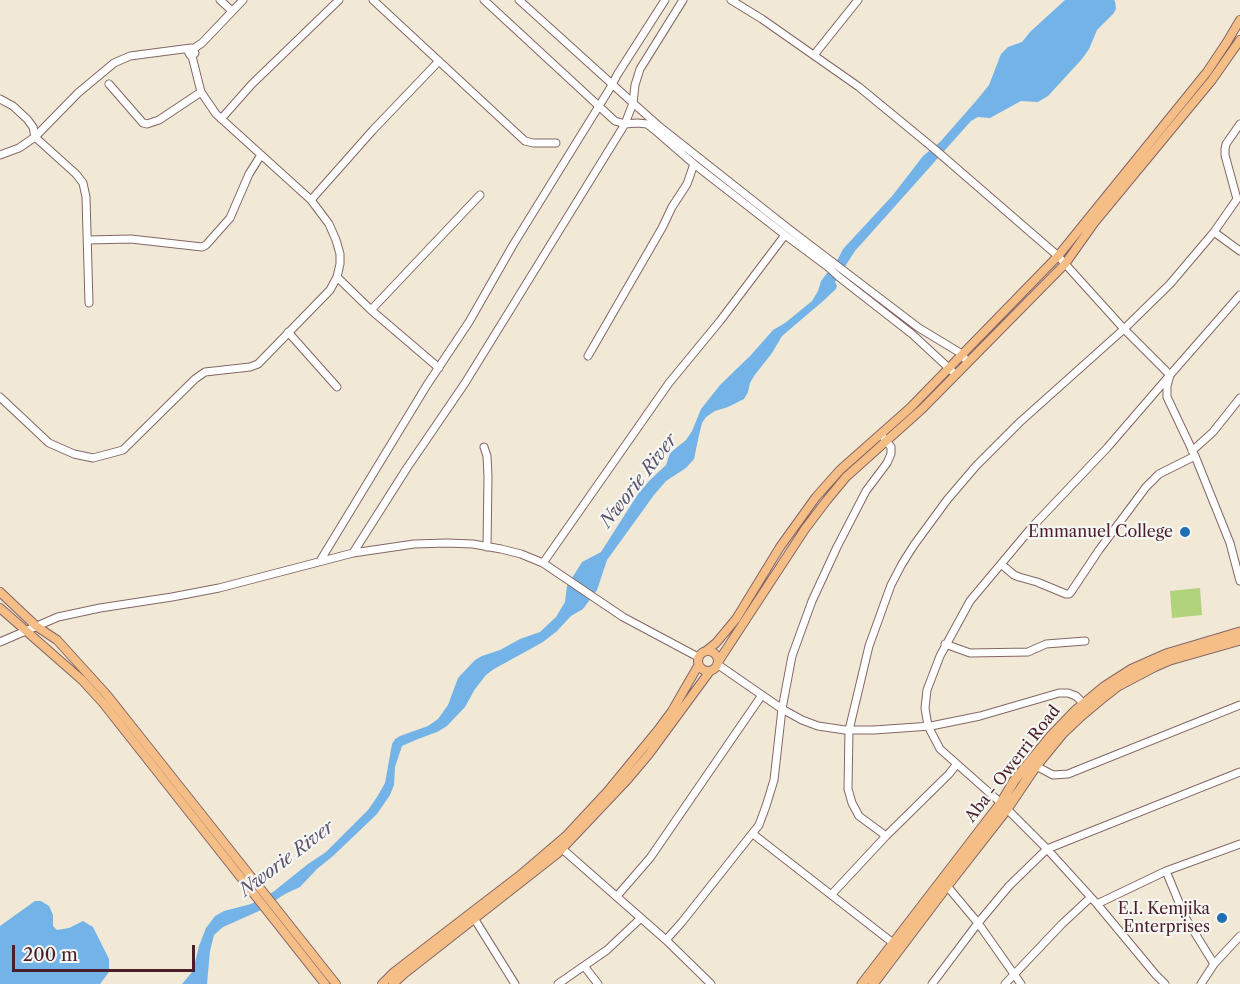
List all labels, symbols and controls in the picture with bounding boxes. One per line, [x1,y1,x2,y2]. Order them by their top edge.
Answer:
water label: Nworie River [596,430,682,532]
place label: Emmanuel College [1028,522,1173,542]
marker: Emmanuel College [1178,525,1192,539]
street label: Aba - Owerri Road [961,702,1065,826]
water label: Nworie River [235,816,339,902]
place label: E.I. Kemjika Enterprises [1118,899,1210,937]
marker: E.I. Kemjika Enterprises [1215,911,1229,925]
scale bar [15,933,198,971]
text: 200 m [23,944,78,966]

